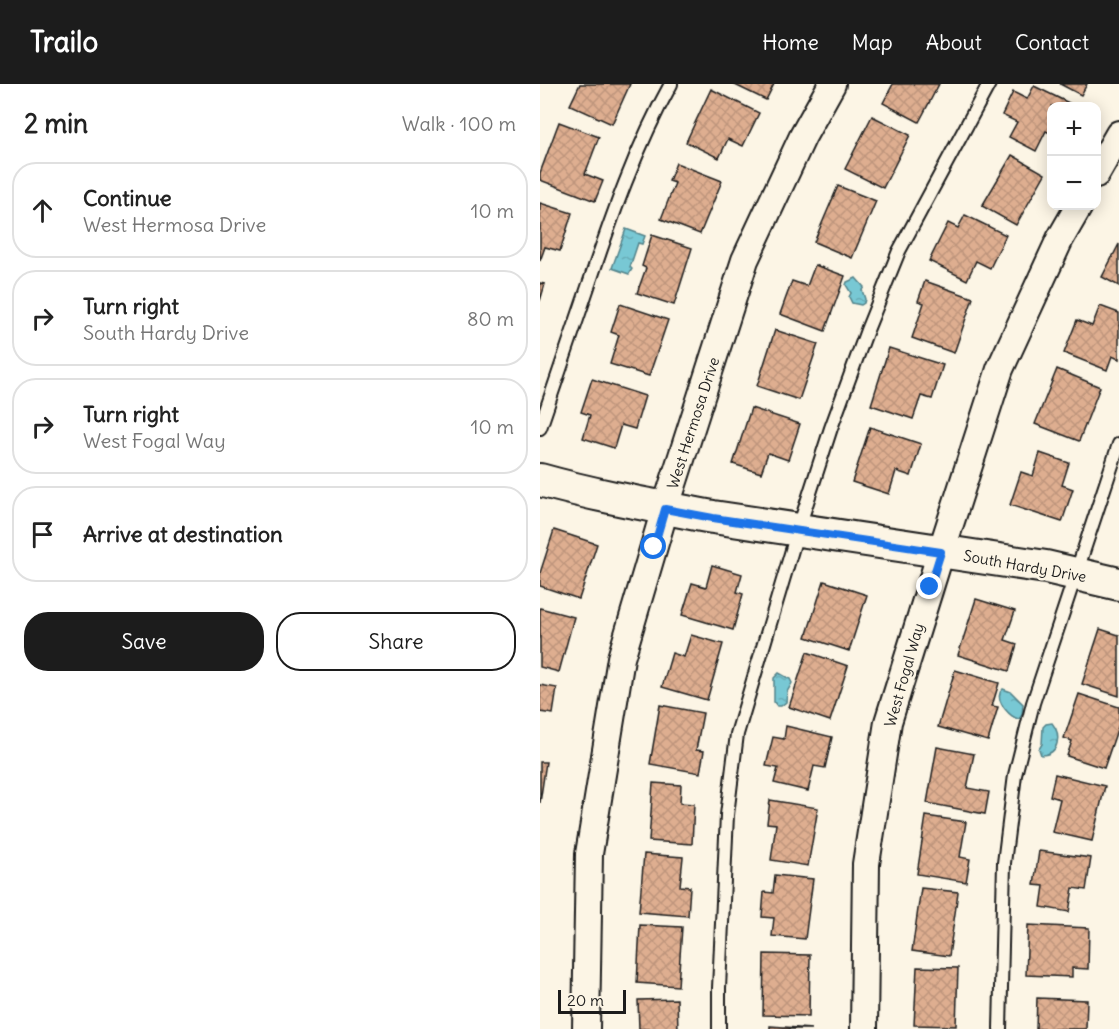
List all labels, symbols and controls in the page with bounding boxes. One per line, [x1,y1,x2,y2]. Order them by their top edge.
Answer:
text: Trailo [30,24,98,60]
text: Home [762,29,819,56]
text: Map [852,29,893,56]
text: About [926,29,982,56]
text: Contact [1015,29,1089,56]
map controls [1047,102,1101,210]
button: + [1047,102,1101,156]
text: 2 min [24,107,88,140]
text: Walk · 100 m [402,111,516,136]
button: − [1047,156,1101,210]
text: Continue [83,184,172,212]
icon: ahead [26,194,59,227]
text: 10 m [471,198,514,223]
text: West Hermosa Drive [83,212,266,237]
text: Turn right [83,292,179,320]
icon: right [26,302,59,335]
text: 80 m [467,306,514,331]
text: South Hardy Drive [83,320,249,345]
street label: West Hermosa Drive [663,355,723,491]
text: Turn right [83,400,179,428]
icon: right [26,410,59,443]
text: 10 m [471,414,514,439]
text: West Fogal Way [83,428,226,453]
icon: arrive [26,518,59,551]
text: Arrive at destination [83,520,283,548]
route start [640,533,666,559]
street label: South Hardy Drive [962,546,1088,586]
route end [916,573,942,599]
button: Save [24,612,264,671]
button: Share [276,612,516,671]
street label: West Fogal Way [880,621,928,729]
scale bar [558,987,626,1014]
text: 20 m [567,990,604,1010]

